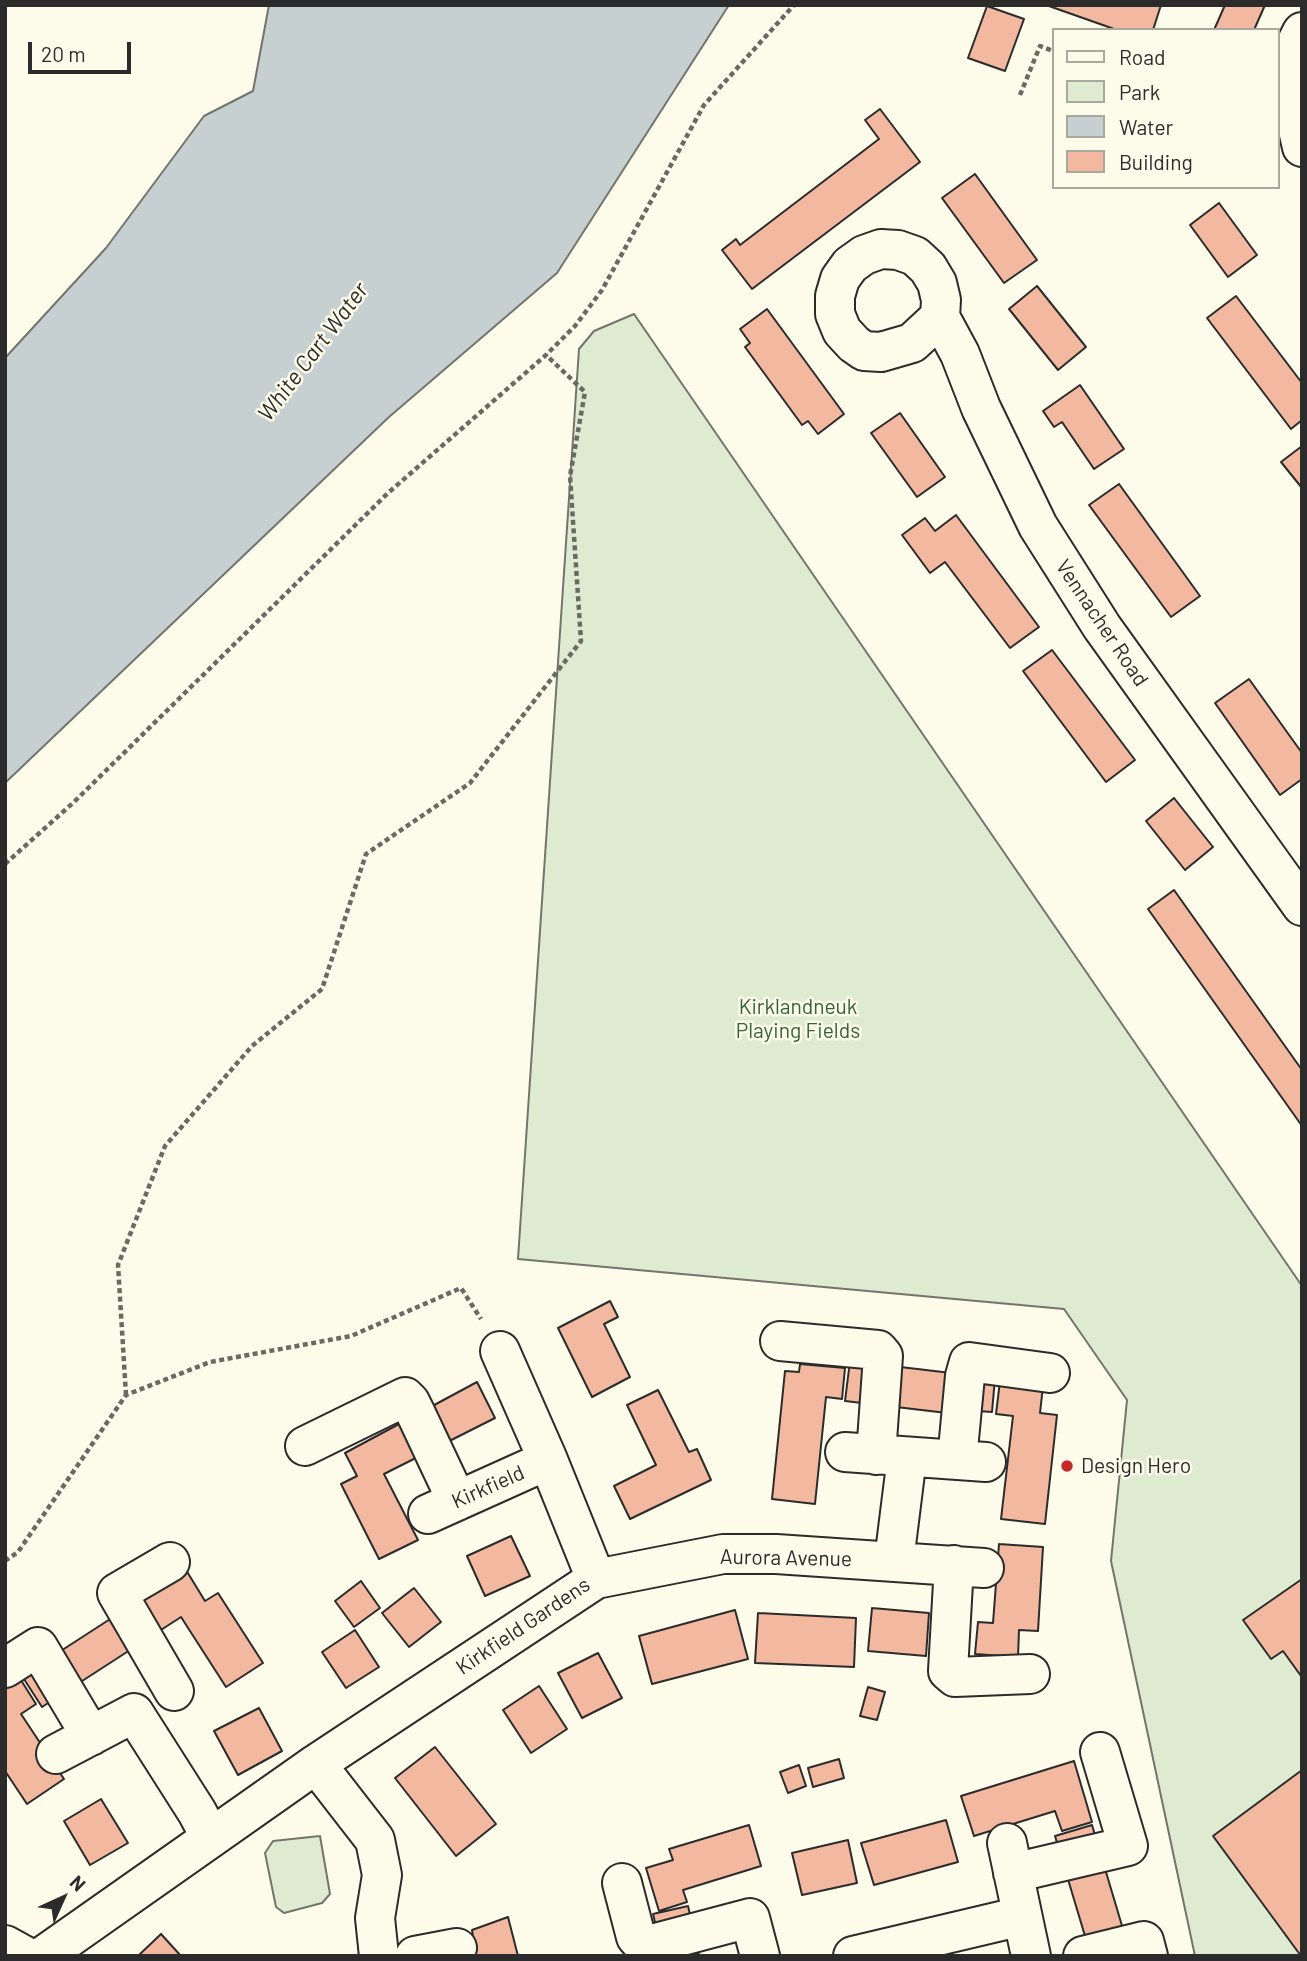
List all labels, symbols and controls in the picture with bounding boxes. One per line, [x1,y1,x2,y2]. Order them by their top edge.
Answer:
scale bar [32,28,135,72]
legend [1052,28,1279,189]
text: 20 m [41,41,86,66]
text: Road [1119,44,1165,69]
text: Park [1119,79,1160,104]
text: Water [1119,114,1173,139]
text: Building [1119,149,1193,174]
water label: White Cart Water [252,277,374,427]
street label: Vennacher Road [1050,555,1154,691]
park label: Kirklandneuk Playing Fields [736,994,860,1044]
place label: Design Hero [1081,1453,1191,1479]
marker: Design Hero [1059,1458,1075,1474]
street label: Kirkfield [448,1460,528,1514]
street label: Aurora Avenue [720,1544,852,1572]
street label: Kirkfield Gardens [451,1572,595,1680]
north arrow [28,1863,98,1933]
text: N [66,1870,91,1895]

